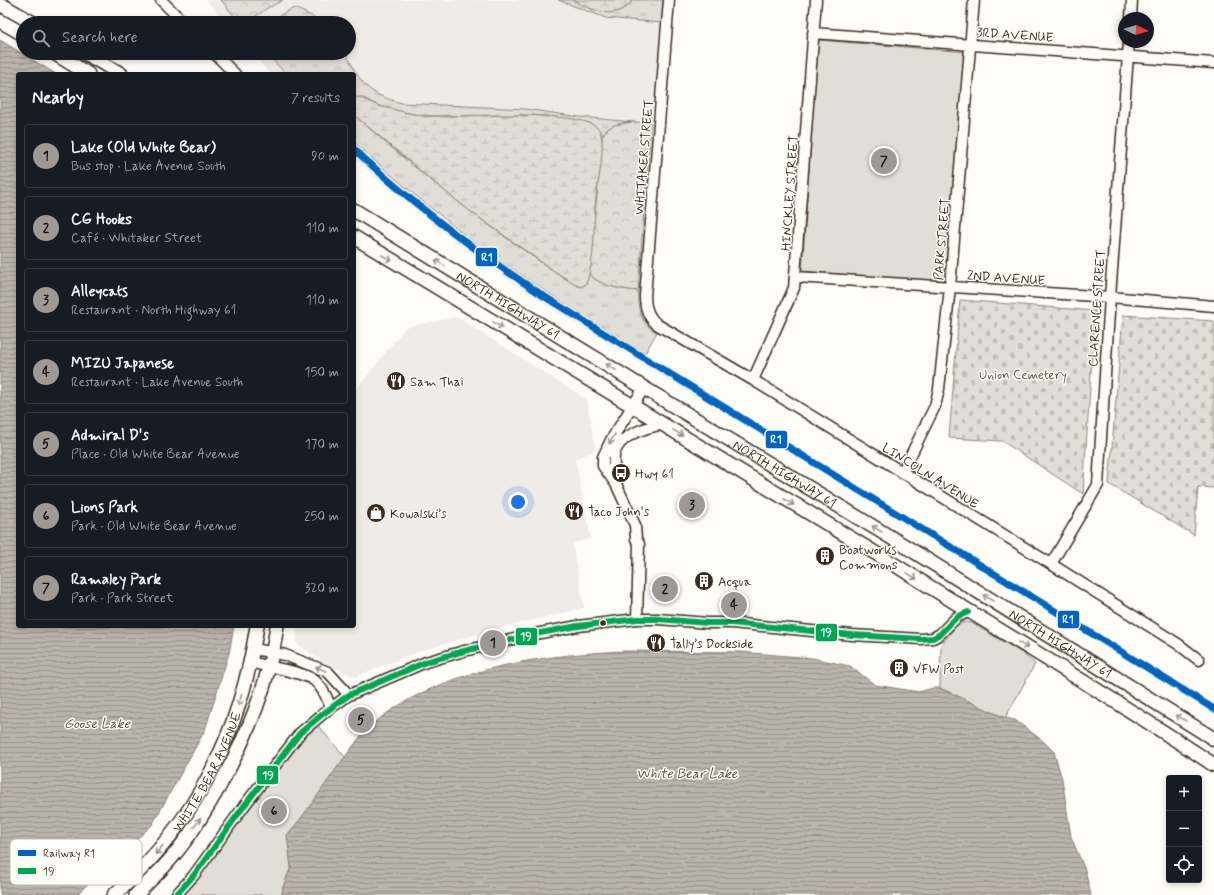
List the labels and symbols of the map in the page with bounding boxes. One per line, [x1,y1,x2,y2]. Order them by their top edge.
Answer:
north arrow [1118,12,1154,48]
street label: 3RD AVENUE [976,24,1054,47]
street label: WHITAKER STREET [631,99,658,216]
street label: HINCKLEY STREET [778,134,803,252]
pin: 7 [871,146,897,176]
street label: PARK STREET [930,197,955,281]
line badge: R1 [475,247,498,267]
street label: CLARENCE STREET [1085,249,1110,367]
text: R1 [481,251,493,265]
one-way arrow [381,254,393,262]
one-way arrow [434,258,446,266]
street label: 2ND AVENUE [966,267,1046,290]
street label: NORTH HIGHWAY 61 [453,268,562,344]
one-way arrow [493,321,504,329]
one-way arrow [605,363,617,371]
park label: Union Cemetery [979,367,1067,384]
restaurant icon: Sam Thai [385,370,407,392]
place label: Sam Thai [410,374,464,391]
one-way arrow [672,430,684,438]
line badge: R1 [765,430,788,449]
one-way arrow [608,433,616,445]
text: R1 [770,433,782,447]
street label: NORTH HIGHWAY 61 [729,437,839,512]
street label: LINCOLN AVENUE [879,440,982,513]
bus stop icon: Hwy 61 [610,462,632,484]
place label: Hwy 61 [635,466,674,483]
pin: 3 [679,490,705,520]
your location [508,492,528,512]
one-way arrow [783,498,794,506]
restaurant icon: Taco John's [563,500,585,522]
shop icon: Kowalski’s [365,502,387,524]
place label: Taco John's [588,504,650,521]
place label: Kowalski’s [390,506,447,523]
one-way arrow [871,525,883,533]
place label: Boatworks Commons [839,542,898,574]
building icon: Boatworks Commons [814,545,836,567]
building icon: Acqua [693,570,715,592]
one-way arrow [906,572,917,580]
pin: 2 [652,574,678,604]
place label: Acqua [718,574,751,591]
pin: 4 [721,590,747,620]
one-way arrow [982,593,994,601]
street label: NORTH HIGHWAY 61 [1006,606,1114,683]
line badge: R1 [1057,610,1080,629]
text: R1 [1062,613,1074,627]
unlabelled marker [598,618,608,628]
line badge: 19 [815,623,838,642]
text: 19 [820,626,832,640]
line badge: 19 [515,627,538,646]
pin: 1 [480,628,506,658]
text: 19 [520,630,532,644]
restaurant icon: Tally’s Dockside [645,632,667,654]
place label: Tally’s Dockside [670,636,754,653]
one-way arrow [1017,641,1029,649]
building icon: VFW Post [888,657,910,679]
place label: VFW Post [913,661,964,678]
one-way arrow [315,665,327,672]
one-way arrow [236,693,243,706]
pin: 5 [348,705,374,735]
street label: WHITE BEAR AVENUE [169,710,246,836]
one-way arrow [1176,714,1187,722]
water label: Goose Lake [64,715,131,733]
line badge: 19 [256,765,279,785]
water label: White Bear Lake [636,765,738,783]
text: 19 [262,769,274,783]
pin: 6 [261,796,287,826]
one-way arrow [193,818,201,829]
legend [10,839,142,885]
one-way arrow [154,844,163,855]
text: Railway R1 [43,847,95,861]
text: 19 [43,865,54,879]

